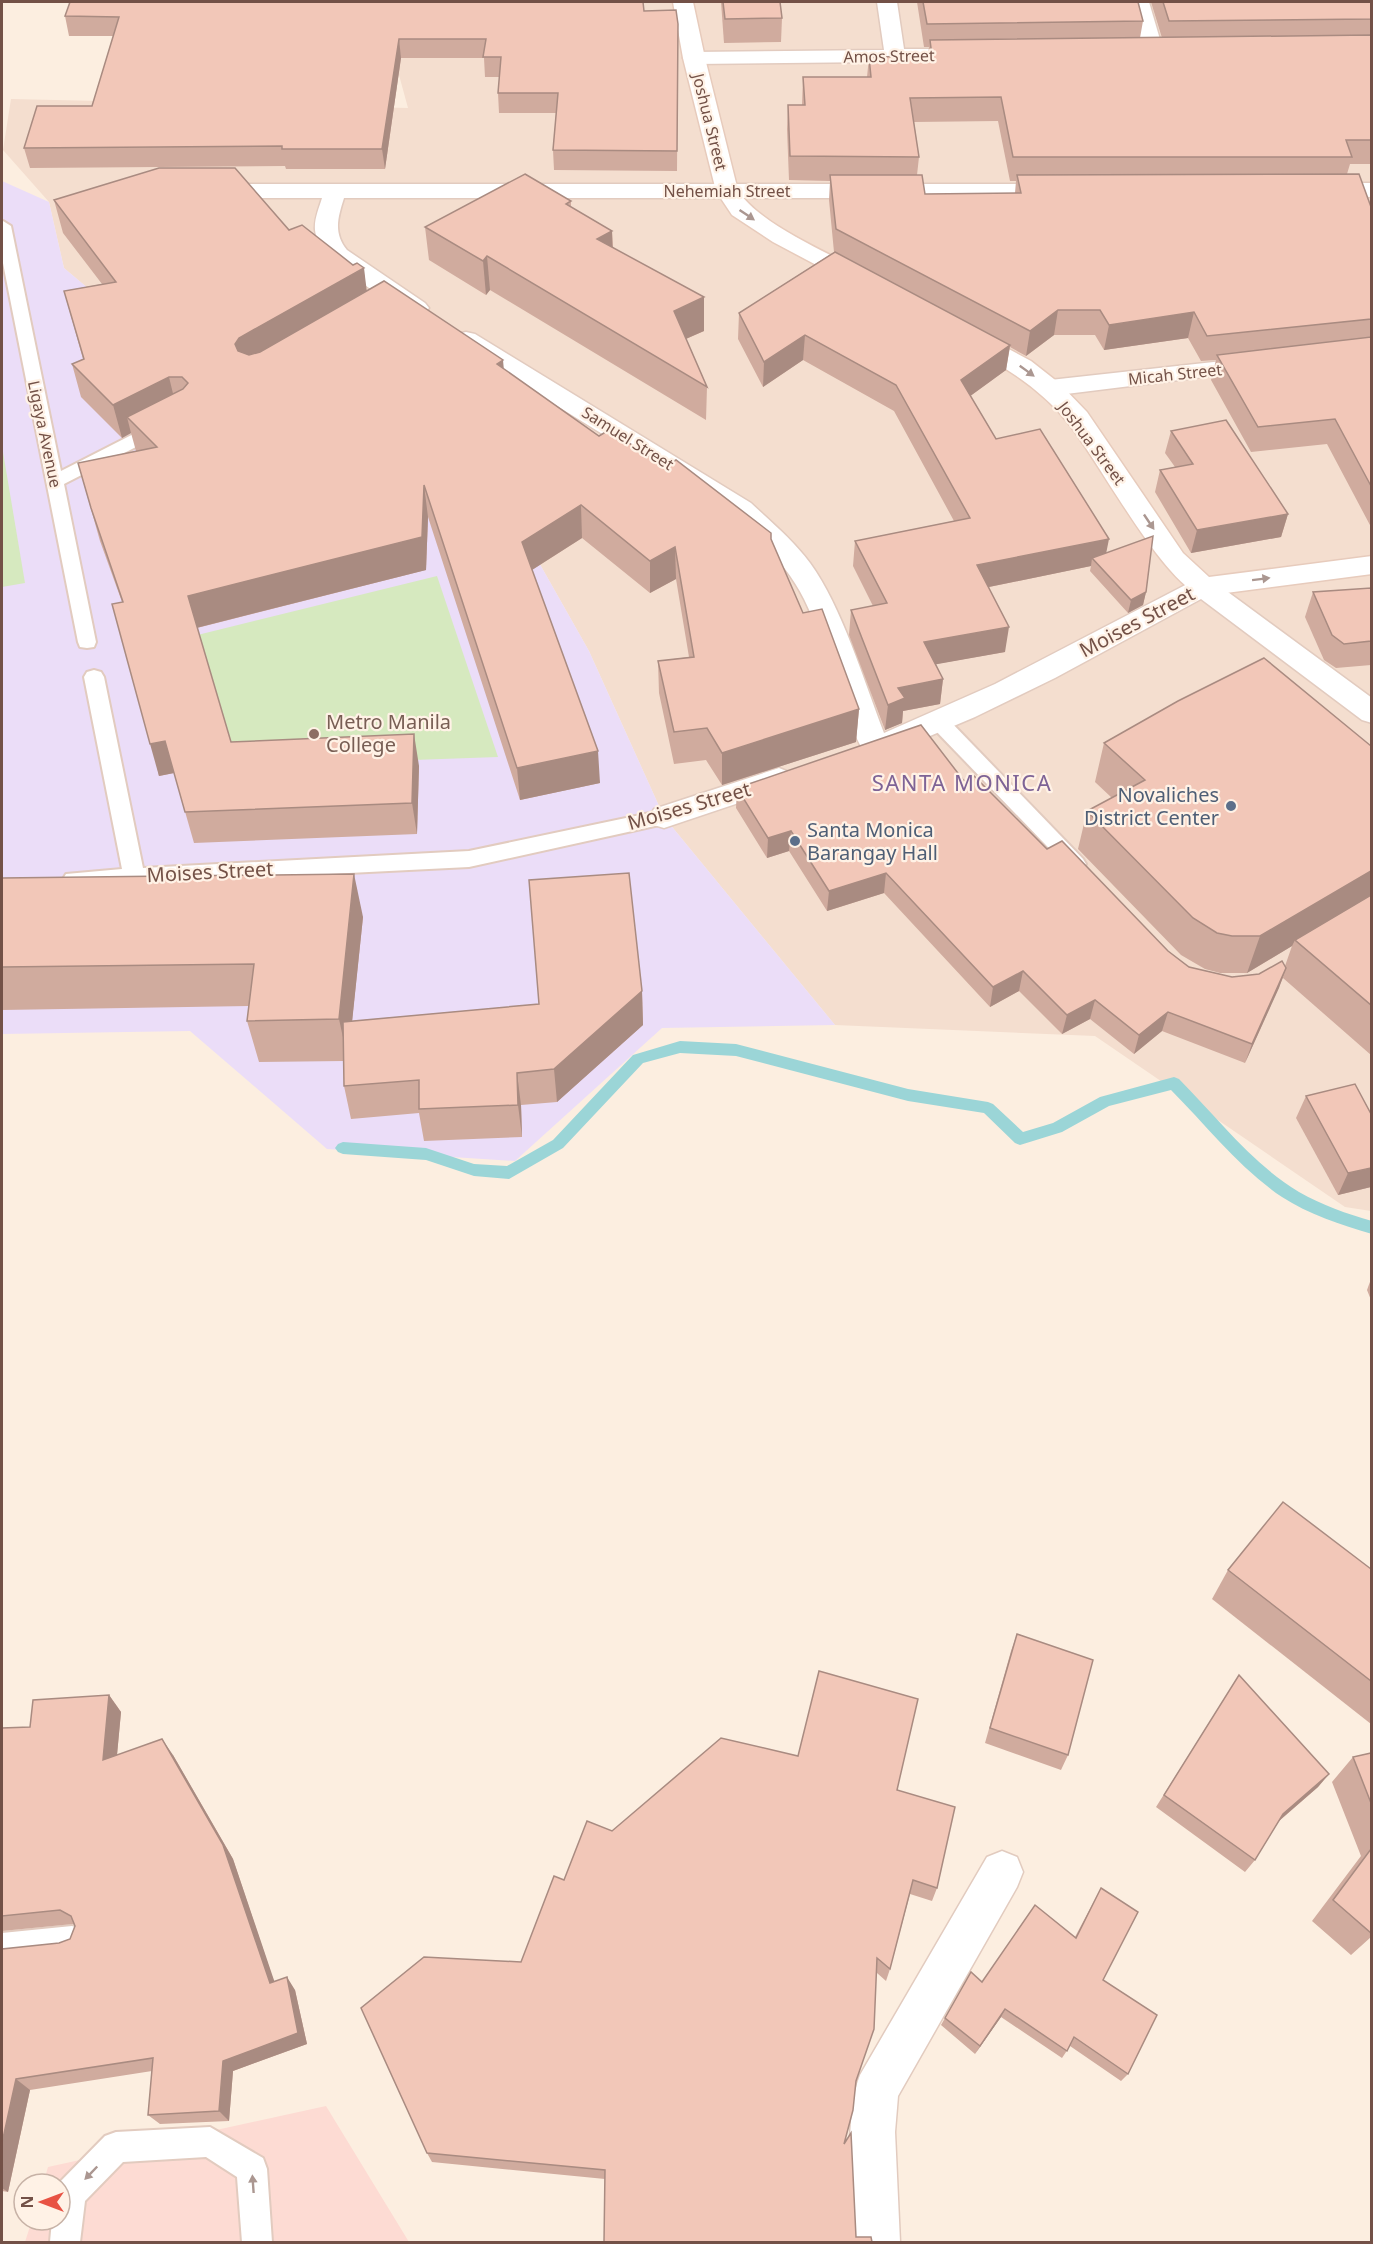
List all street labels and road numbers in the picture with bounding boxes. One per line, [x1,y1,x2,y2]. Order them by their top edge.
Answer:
street label: Amos Street [843,44,935,68]
street label: Joshua Street [687,69,733,173]
street label: Nehemiah Street [664,180,791,202]
street label: Micah Street [1127,358,1223,390]
street label: Ligaya Avenue [23,378,67,490]
street label: Joshua Street [1052,395,1131,489]
street label: Samuel Street [578,401,678,475]
street label: Moises Street [1074,580,1199,663]
street label: Moises Street [624,775,754,836]
street label: Moises Street [146,855,274,888]

